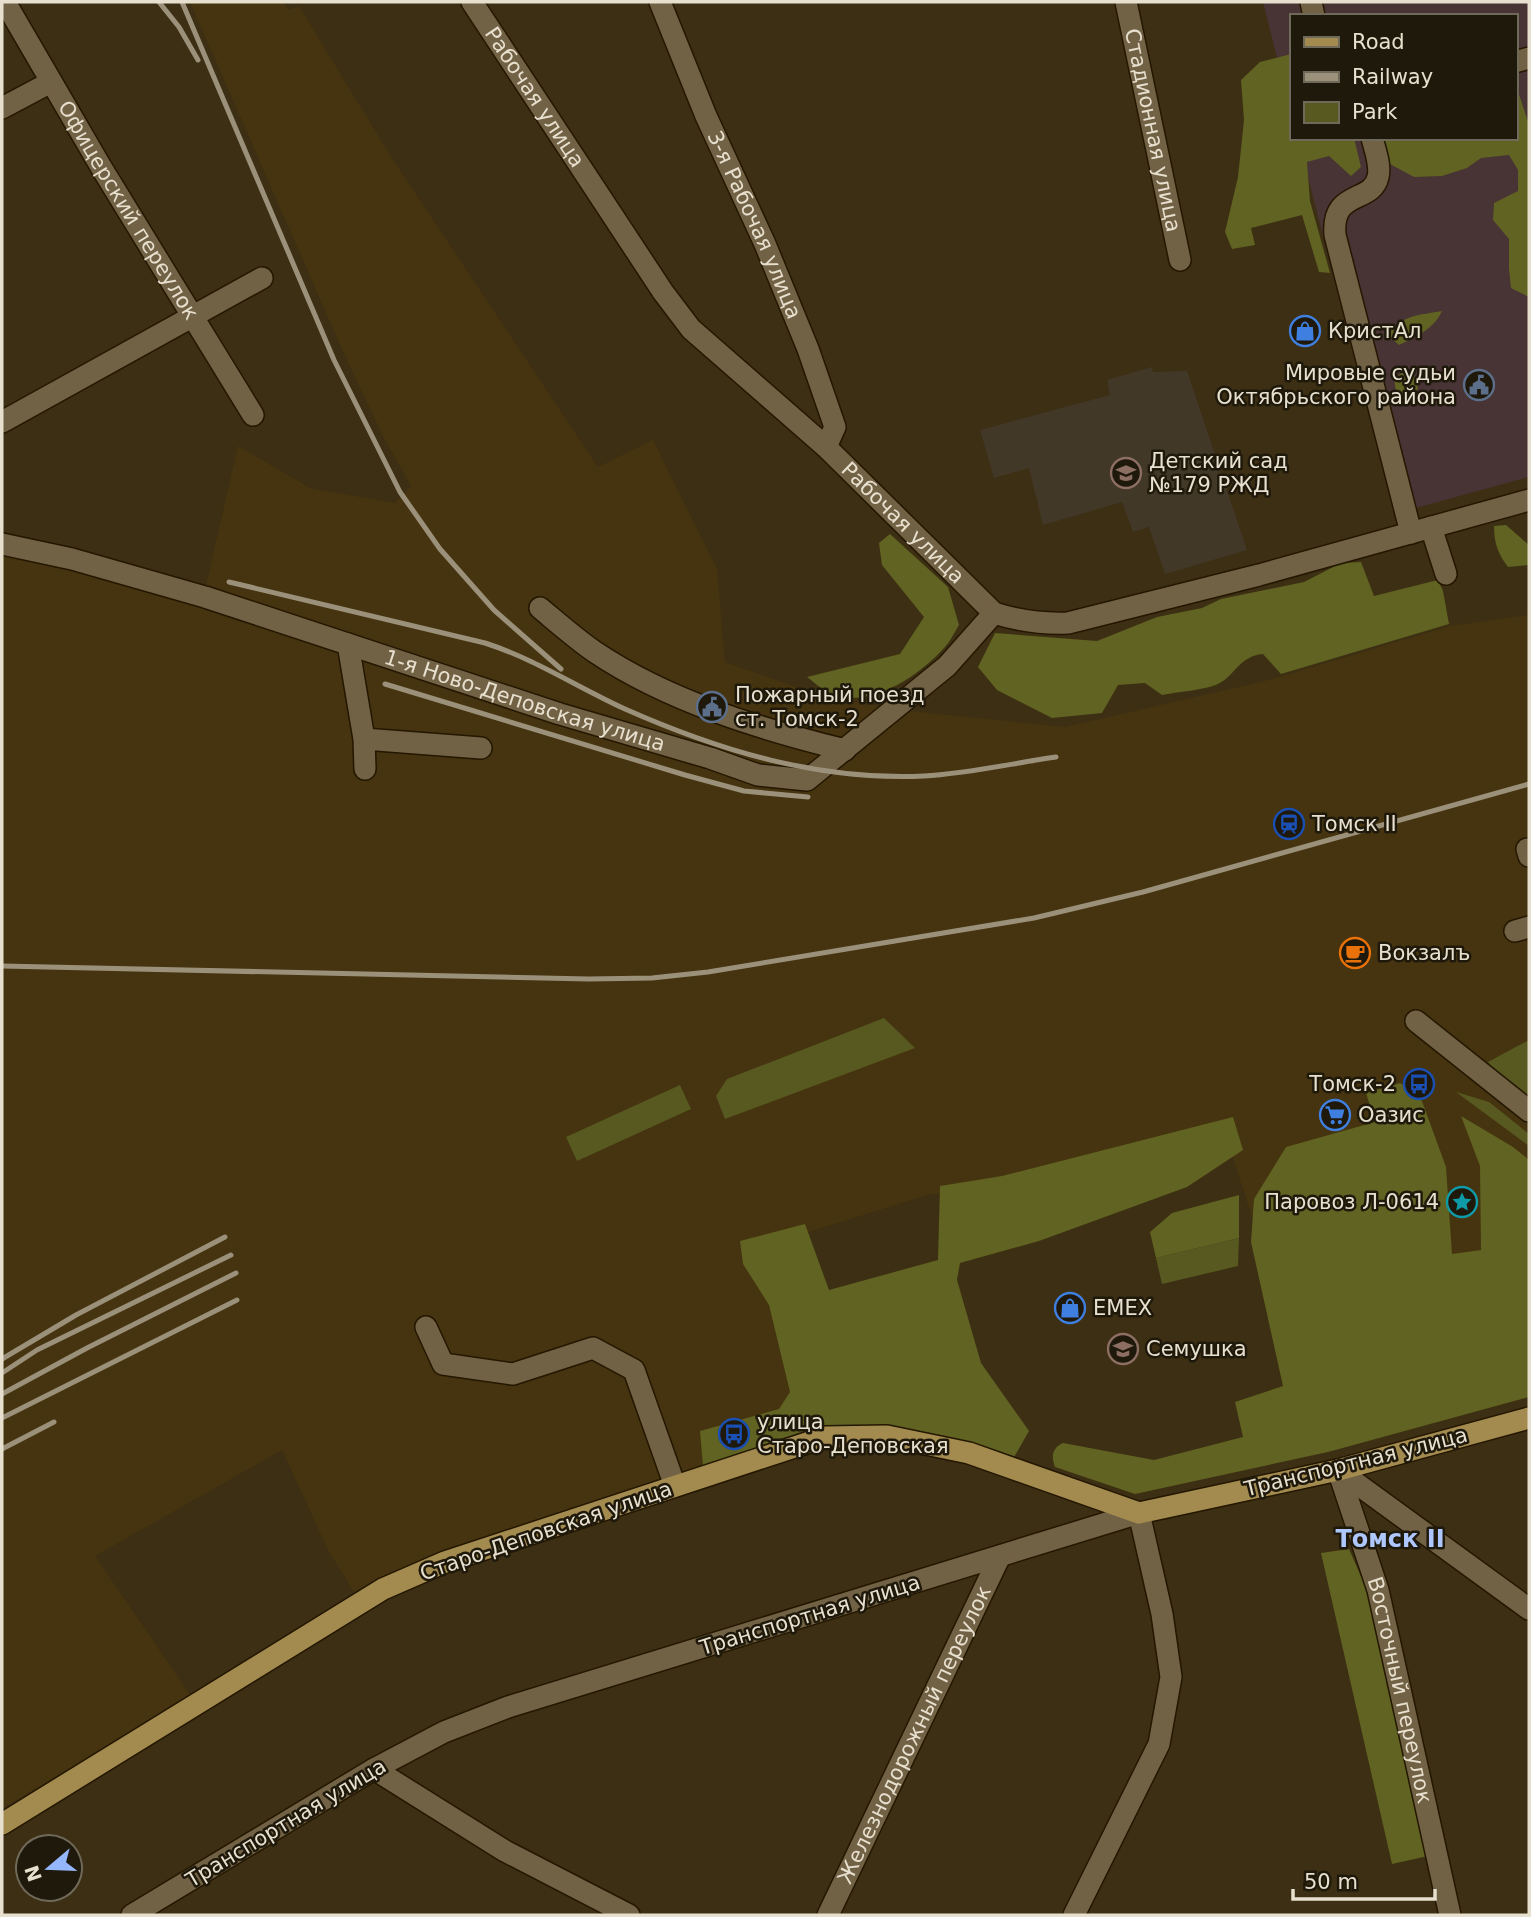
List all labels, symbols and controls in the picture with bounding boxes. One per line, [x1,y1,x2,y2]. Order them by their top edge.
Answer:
legend [1290,14,1517,140]
street label: Рабочая улица [480,23,589,172]
street label: Стадионная улица [1120,26,1186,234]
text: Road [1352,30,1405,54]
text: Railway [1352,65,1433,89]
street label: Офицерский переулок [53,97,204,324]
text: Park [1352,100,1398,124]
street label: 3-я Рабочая улица [702,127,806,322]
shop icon: КристАл [1288,314,1322,348]
place label: КристАл [1328,319,1421,343]
place label: Мировые судьи Октябрьского района [1216,361,1456,409]
public building icon: Мировые судьи Октябрьского района [1462,368,1496,402]
place label: Детский сад №179 РЖД [1149,449,1288,497]
school or university icon: Детский сад №179 РЖД [1109,456,1143,490]
street label: Рабочая улица [837,457,969,589]
street label: 1-я Ново-Деповская улица [381,645,668,756]
place label: Пожарный поезд ст. Томск-2 [735,683,925,731]
public building icon: Пожарный поезд ст. Томск-2 [695,690,729,724]
station icon: Томск II [1272,807,1306,841]
place label: Томск II [1311,812,1397,836]
cafe icon: Вокзалъ [1338,936,1372,970]
place label: Вокзалъ [1378,941,1470,965]
bus stop icon: Томск-2 [1402,1067,1436,1101]
place label: Томск-2 [1308,1072,1396,1096]
supermarket icon: Оазис [1318,1098,1352,1132]
place label: Оазис [1358,1103,1424,1127]
place icon: Паровоз Л-0614 [1445,1185,1479,1219]
place label: Паровоз Л-0614 [1264,1190,1439,1214]
shop icon: EMEX [1053,1291,1087,1325]
place label: EMEX [1093,1296,1152,1320]
school or university icon: Семушка [1106,1332,1140,1366]
place label: Семушка [1146,1337,1247,1361]
place label: улица Старо-Деповская [757,1410,949,1458]
bus stop icon: улица Старо-Деповская [717,1417,751,1451]
street label: Транспортная улица [1241,1423,1470,1502]
street label: Старо-Деповская улица [417,1477,675,1585]
district label: Томск II [1335,1525,1445,1553]
street label: Транспортная улица [696,1570,923,1660]
street label: Восточный переулок [1362,1574,1437,1806]
street label: Железнодорожный переулок [833,1582,996,1887]
street label: Транспортная улица [181,1754,390,1893]
north arrow [14,1833,84,1903]
scale bar [1293,1857,1435,1901]
text: N [20,1862,46,1885]
text: 50 m [1304,1870,1358,1894]

